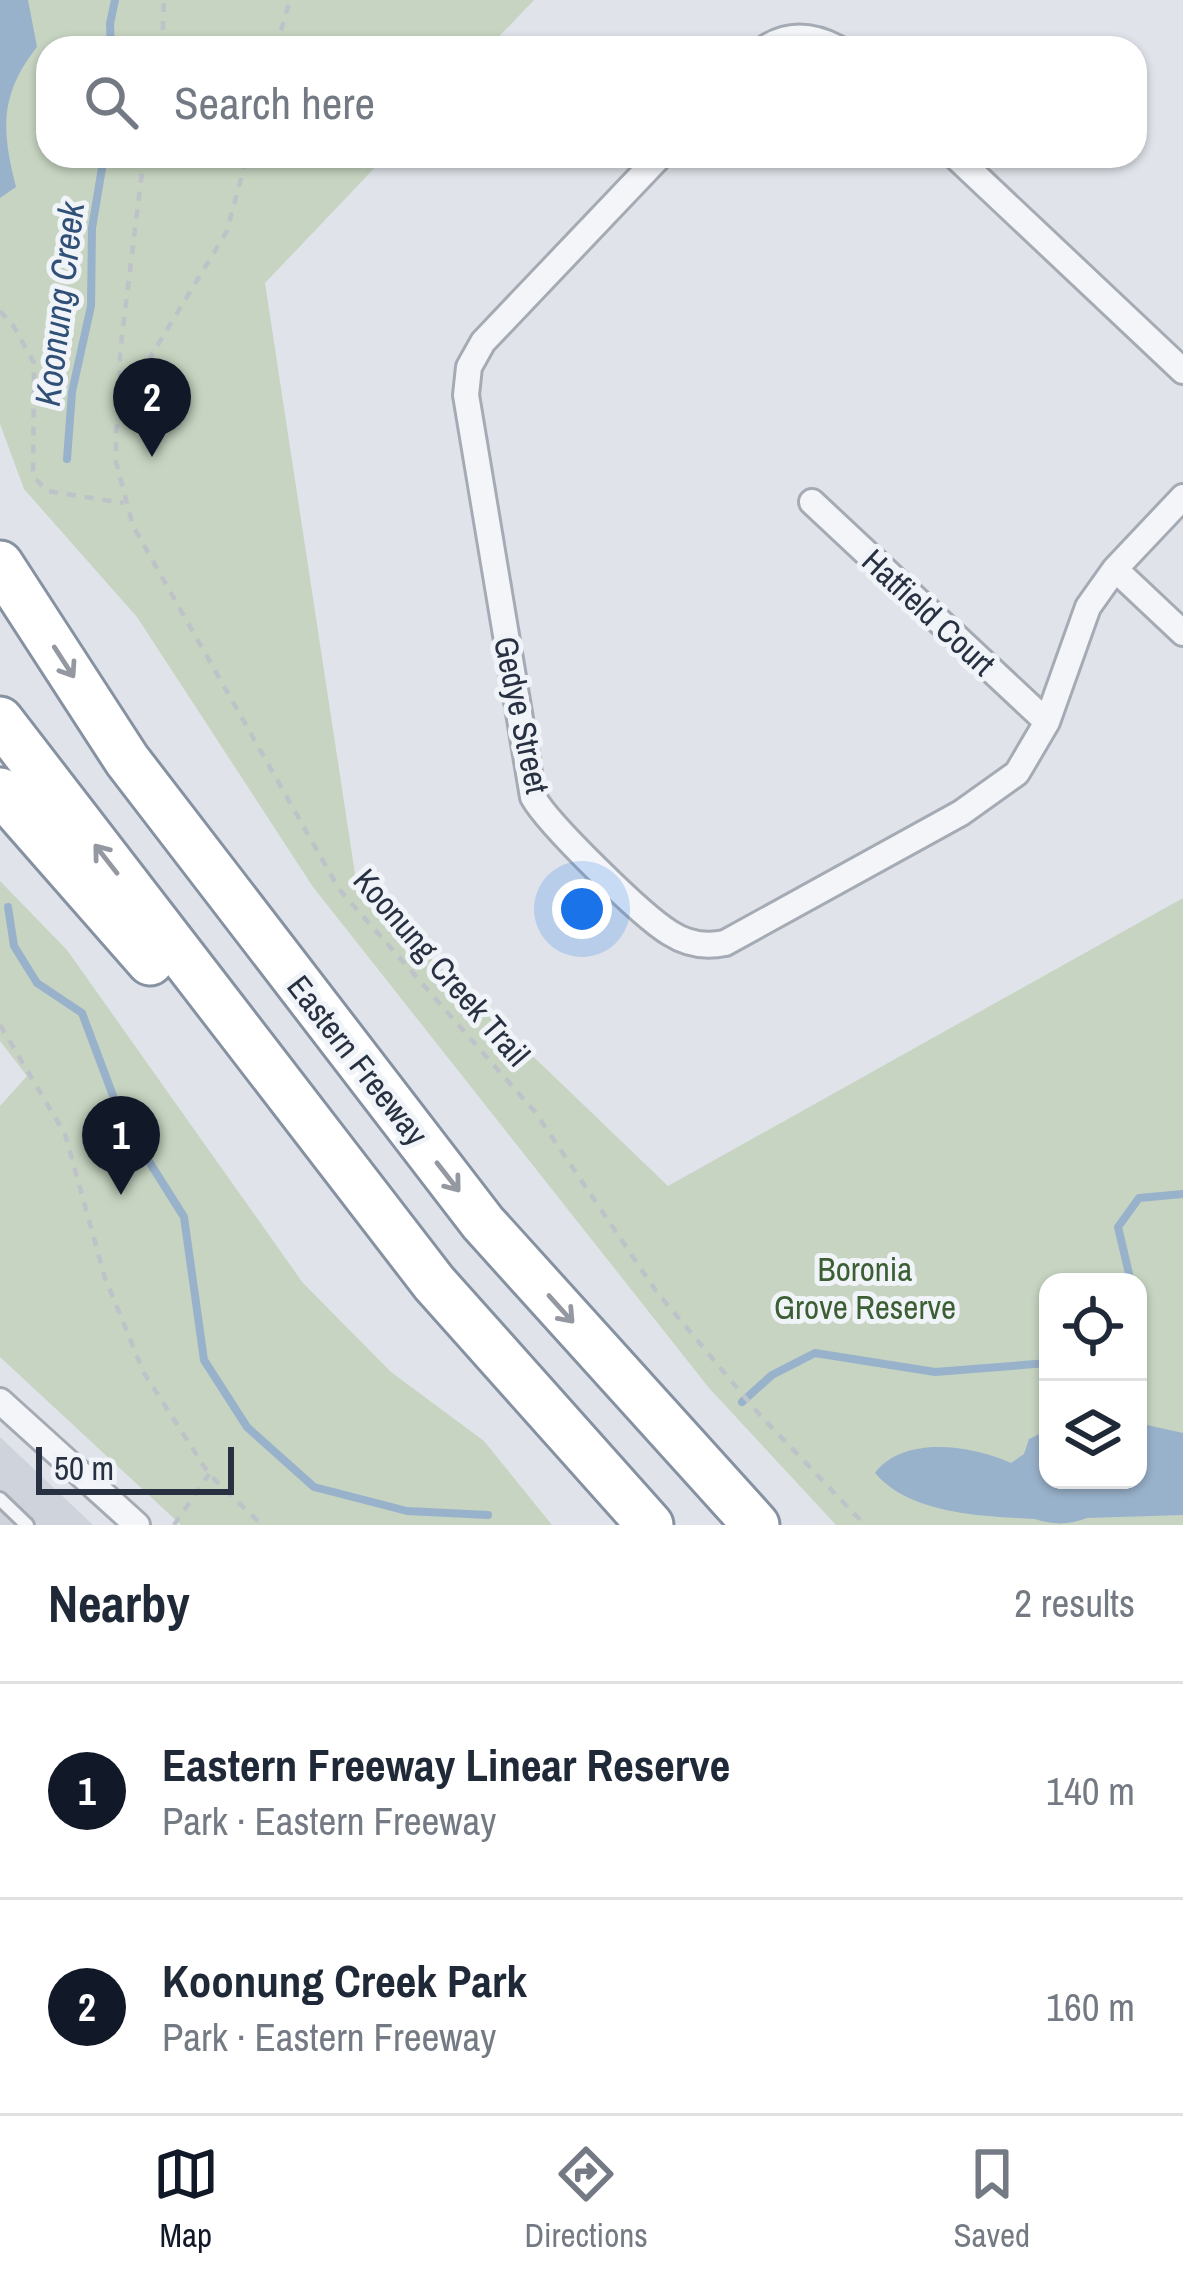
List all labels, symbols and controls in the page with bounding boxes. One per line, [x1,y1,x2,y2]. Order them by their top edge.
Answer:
search box [36,36,1147,168]
icon: search [78,69,144,135]
text: Search here [174,72,375,133]
water label: Koonung Creek [23,198,95,409]
pin: 2 [113,358,191,457]
street label: Hatfield Court [853,539,1005,685]
street label: Gedye Street [484,632,560,798]
one-way arrow [51,645,76,679]
one-way arrow [93,843,119,875]
street label: Koonung Creek Trail [344,859,540,1075]
your location [552,879,612,939]
street label: Eastern Freeway [278,966,439,1154]
pin: 1 [82,1096,160,1195]
one-way arrow [434,1160,460,1192]
park label: Boronia Grove Reserve [774,1247,956,1329]
map controls [1039,1273,1147,1489]
button: locate [1039,1273,1147,1381]
one-way arrow [547,1294,574,1324]
button: layers [1039,1381,1147,1489]
scale bar [36,1441,234,1494]
text: 50 m [54,1446,114,1490]
text: Nearby [48,1569,190,1638]
text: 2 results [1014,1577,1135,1629]
text: Eastern Freeway Linear Reserve [162,1734,730,1795]
text: 1 [78,1765,96,1817]
text: 140 m [1046,1765,1135,1817]
text: Park · Eastern Freeway [162,1795,496,1847]
text: Koonung Creek Park [162,1950,527,2011]
text: 2 [78,1981,96,2033]
text: 160 m [1046,1981,1135,2033]
text: Park · Eastern Freeway [162,2011,496,2063]
tab: Map [153,2141,219,2257]
tab: Directions [524,2141,648,2257]
tab: Saved [953,2141,1030,2257]

